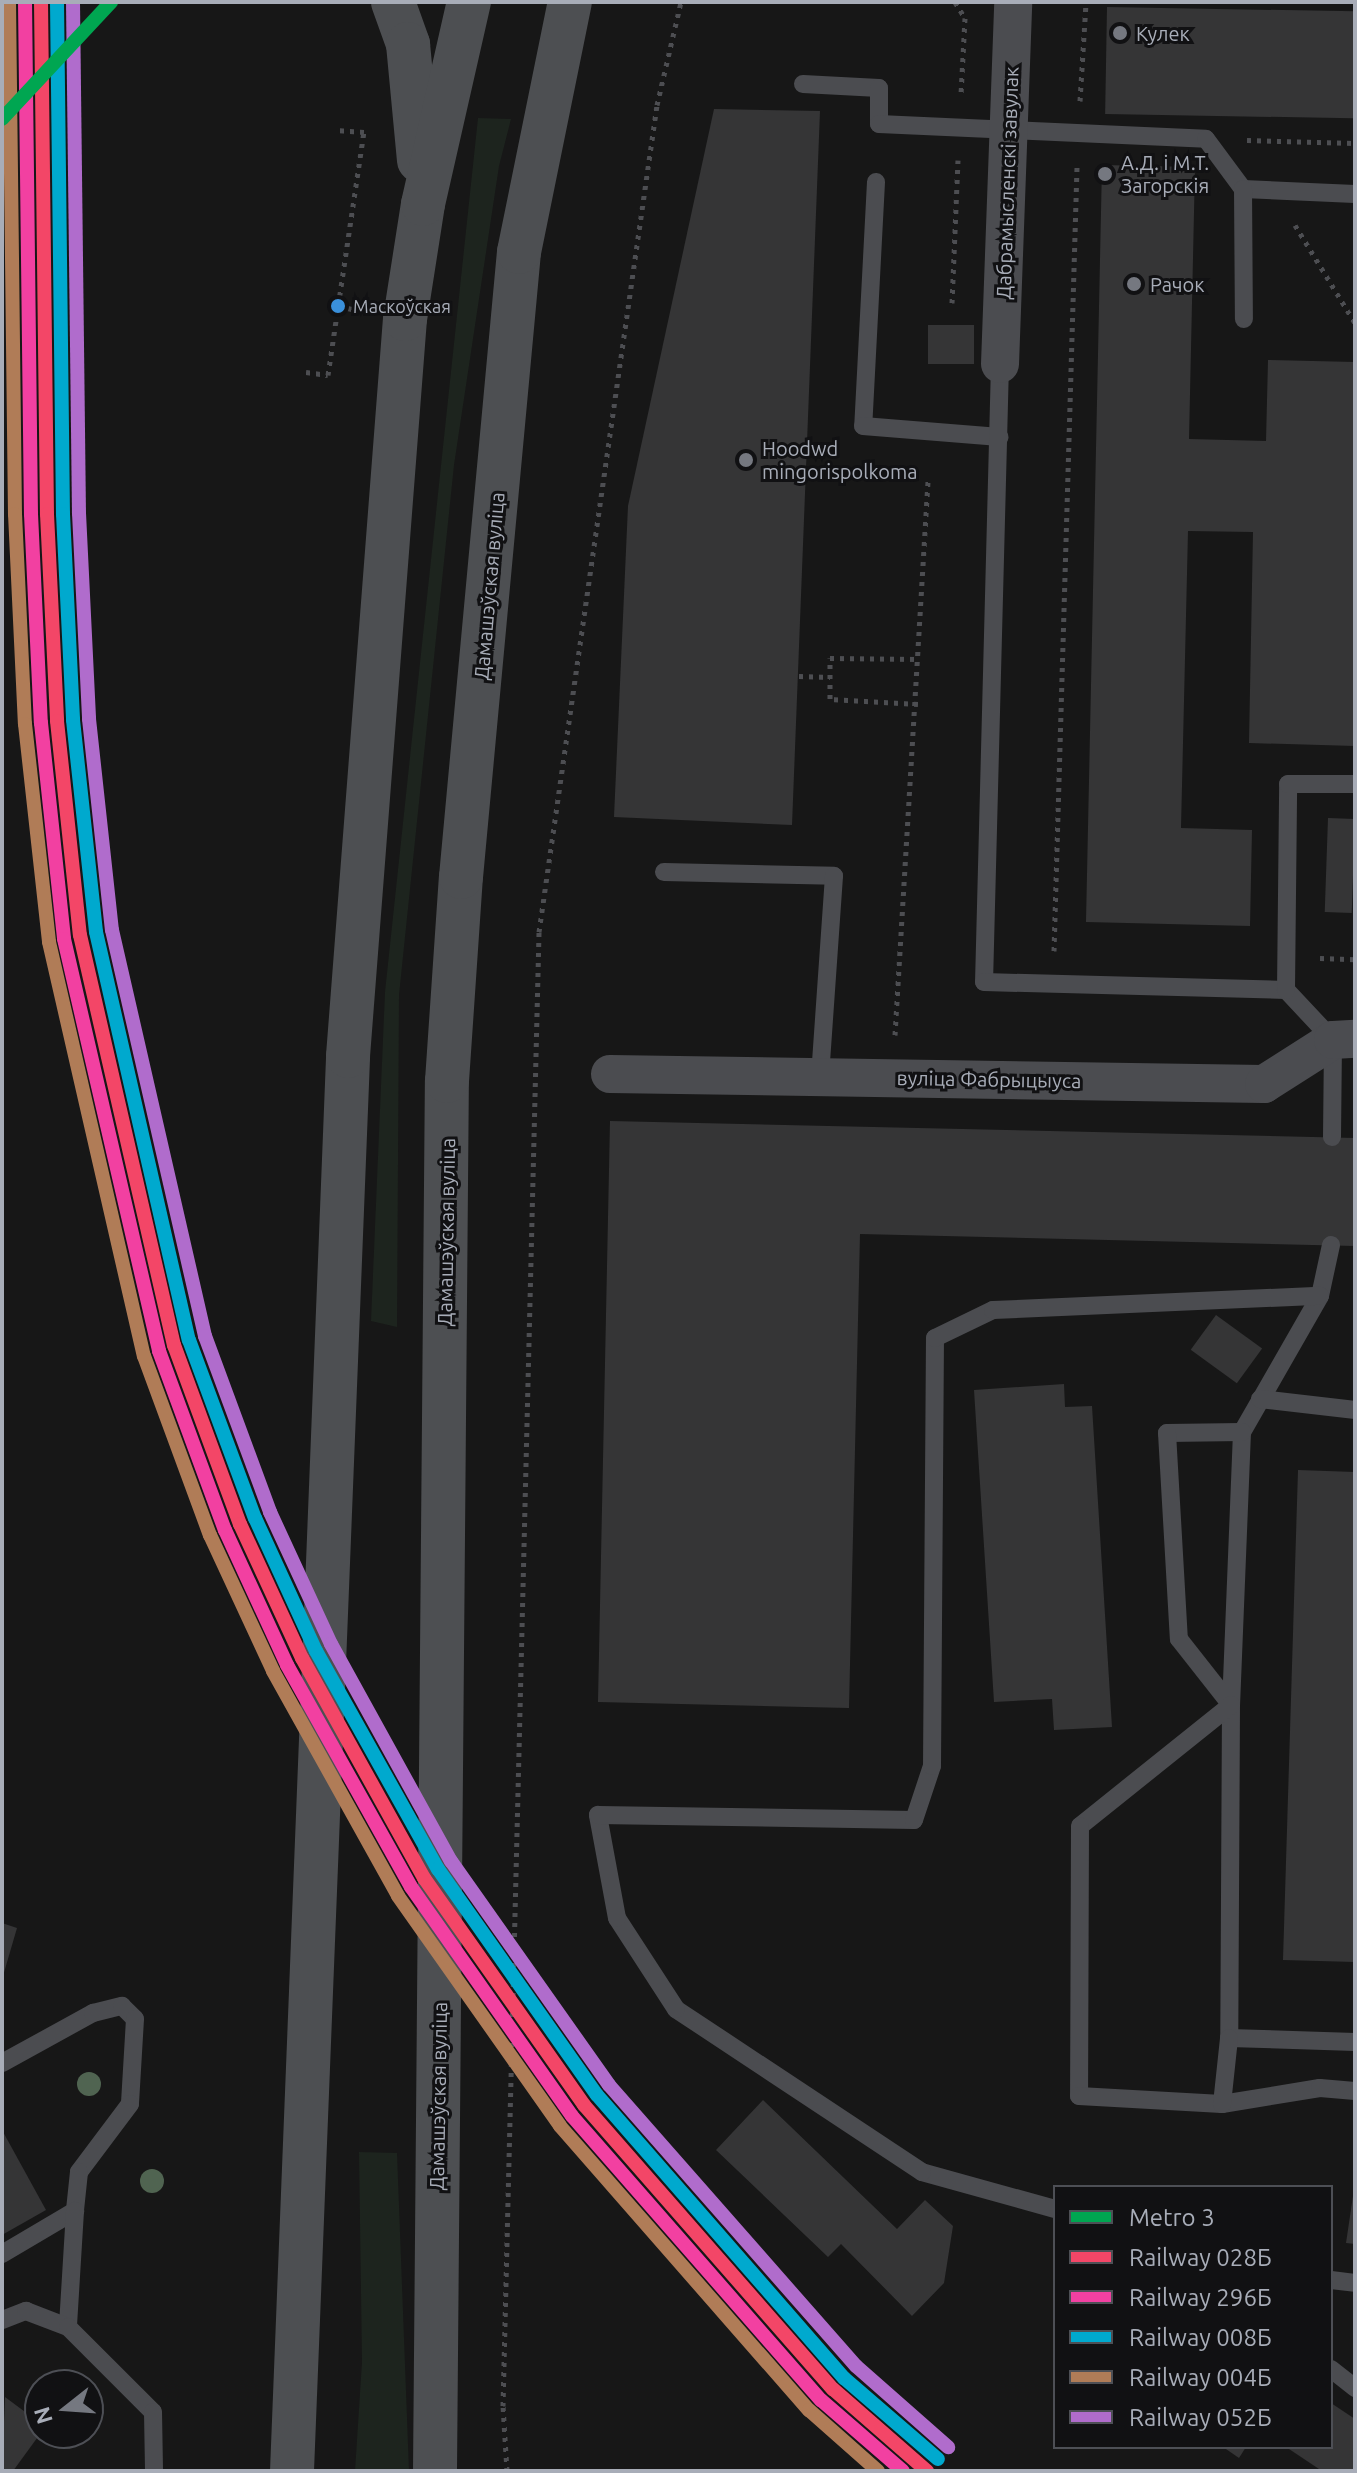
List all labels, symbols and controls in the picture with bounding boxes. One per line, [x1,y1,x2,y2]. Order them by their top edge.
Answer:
place label: Кулек [1136,21,1190,45]
marker: Кулек [1111,24,1129,42]
street label: Дабрамысленскі завулак [991,66,1023,300]
place label: А.Д. і М.Т. Загорскія [1121,150,1209,197]
marker: А.Д. і М.Т. Загорскія [1096,165,1114,183]
place label: Рачок [1150,272,1205,296]
marker: Рачок [1125,275,1143,293]
place label: Маскоўская [353,295,451,317]
marker: Маскоўская [330,298,346,314]
place label: Hoodwd mingorispolkoma [762,436,917,483]
marker: Hoodwd mingorispolkoma [737,451,755,469]
street label: Дамашэўская вуліца [469,491,509,681]
street label: вуліца Фабрыцыуса [896,1065,1082,1093]
street label: Дамашэўская вуліца [432,1138,460,1326]
street label: Дамашэўская вуліца [424,2002,452,2190]
legend [1053,2185,1333,2449]
text: Metro 3 [1129,2204,1215,2231]
text: Railway 028Б [1129,2244,1272,2271]
text: Railway 296Б [1129,2284,1272,2311]
text: Railway 008Б [1129,2324,1272,2351]
text: Railway 004Б [1129,2364,1272,2391]
north arrow [24,2369,104,2449]
text: N [28,2404,57,2427]
text: Railway 052Б [1129,2404,1272,2431]

